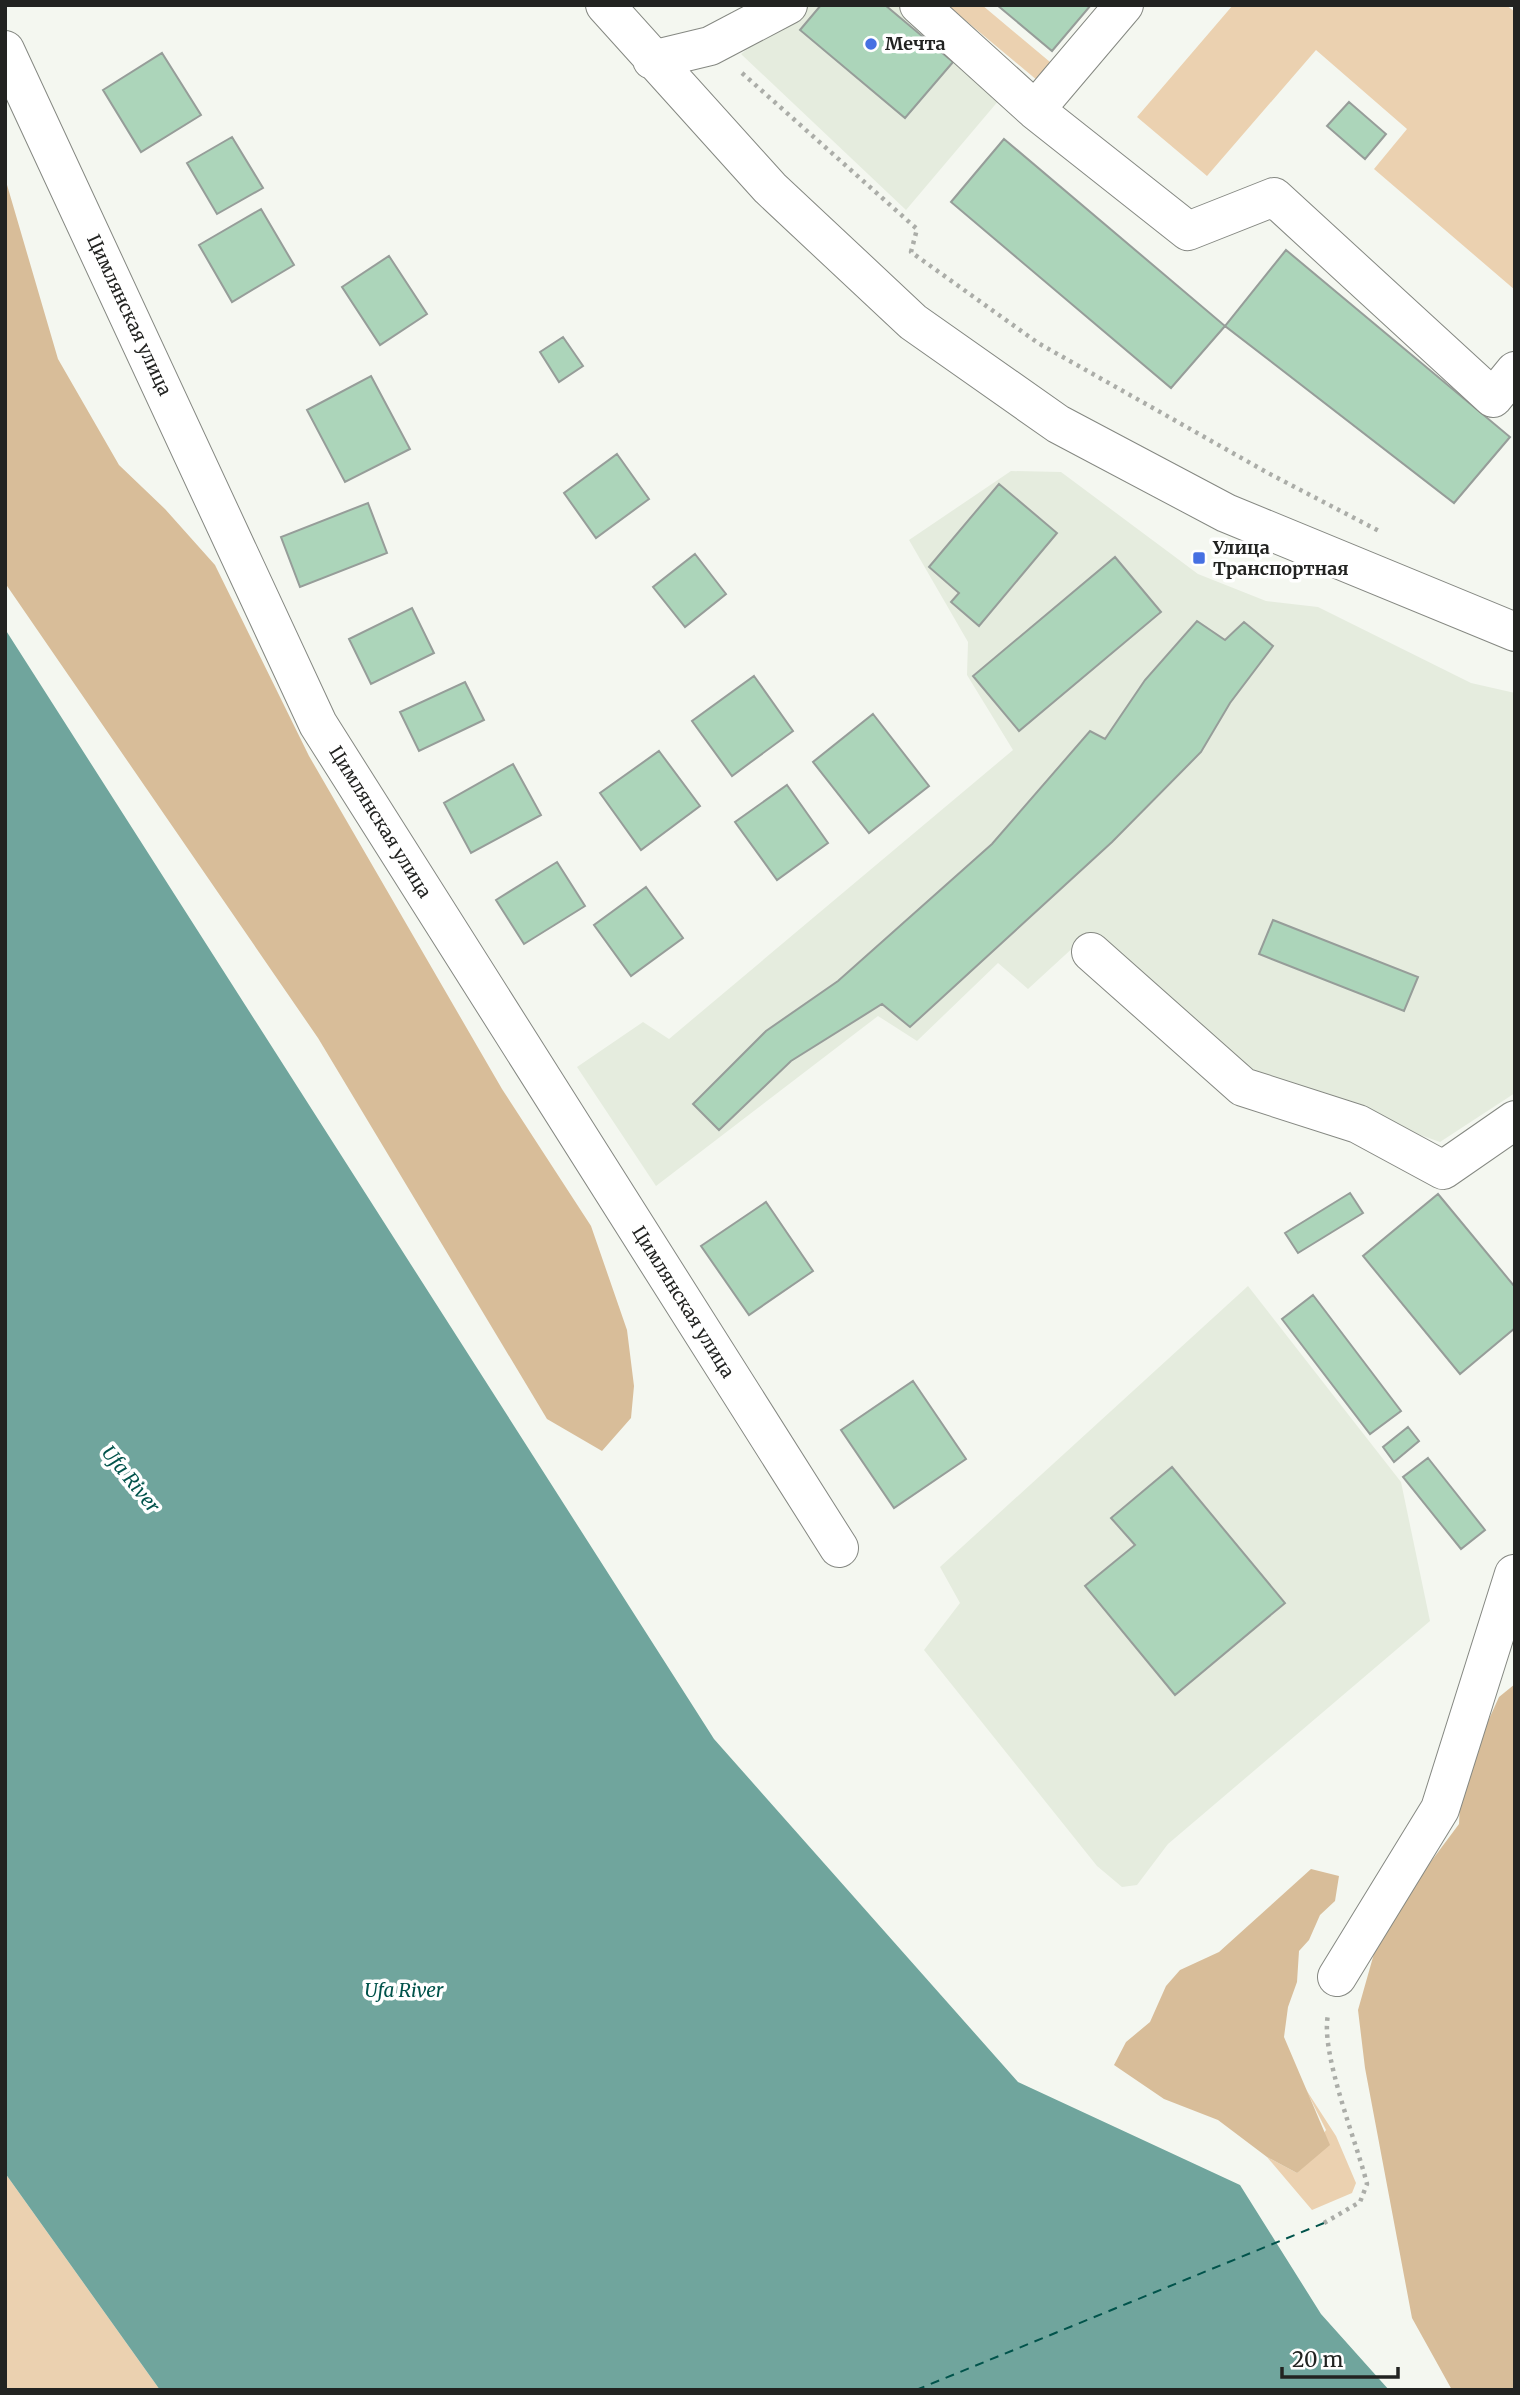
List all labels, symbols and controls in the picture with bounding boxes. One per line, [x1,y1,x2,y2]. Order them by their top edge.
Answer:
place label: Мечта [885,32,946,55]
marker: Мечта [863,36,879,52]
street label: Цимлянская улица [82,231,177,399]
place label: Улица Транспортная [1212,536,1349,580]
marker: Улица Транспортная [1191,550,1207,566]
street label: Цимлянская улица [324,741,437,902]
street label: Цимлянская улица [627,1221,740,1382]
water label: Ufa River [97,1441,165,1517]
water label: Ufa River [365,1978,444,2002]
scale bar [1282,2336,1398,2380]
text: 20 m [1292,2346,1344,2373]

